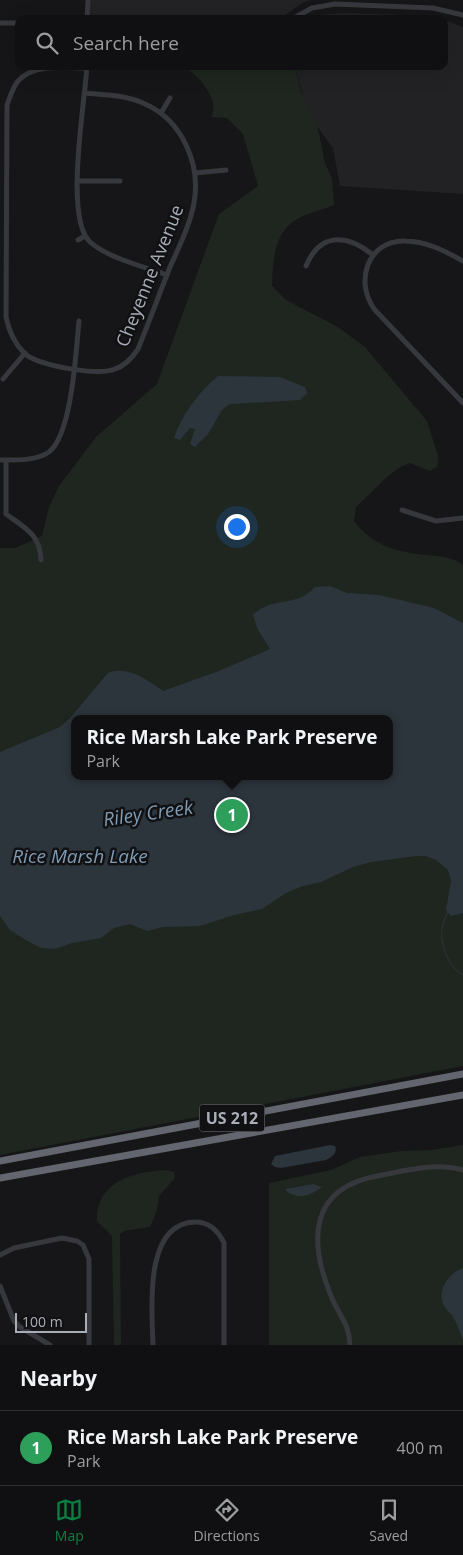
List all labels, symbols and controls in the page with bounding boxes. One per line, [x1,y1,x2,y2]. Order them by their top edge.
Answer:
search box [15,15,448,70]
icon: search [33,29,61,57]
text: Search here [73,30,179,56]
street label: Cheyenne Avenue [110,201,189,350]
your location [224,514,250,540]
popup [71,715,393,780]
text: Rice Marsh Lake Park Preserve [86,724,378,750]
text: Park [86,750,120,772]
water label: Riley Creek [101,794,195,832]
pin: 1 [216,796,248,834]
water label: Rice Marsh Lake [12,843,148,869]
road number: US 212 [200,1104,264,1132]
scale bar [15,1310,88,1333]
text: 100 m [22,1312,63,1331]
text: Nearby [20,1364,97,1392]
text: Rice Marsh Lake Park Preserve [67,1424,358,1450]
text: 1 [31,1437,41,1459]
text: 400 m [397,1437,443,1459]
text: Park [67,1450,100,1472]
tab: Map [55,1496,84,1545]
tab: Directions [193,1496,260,1545]
tab: Saved [369,1496,408,1545]

